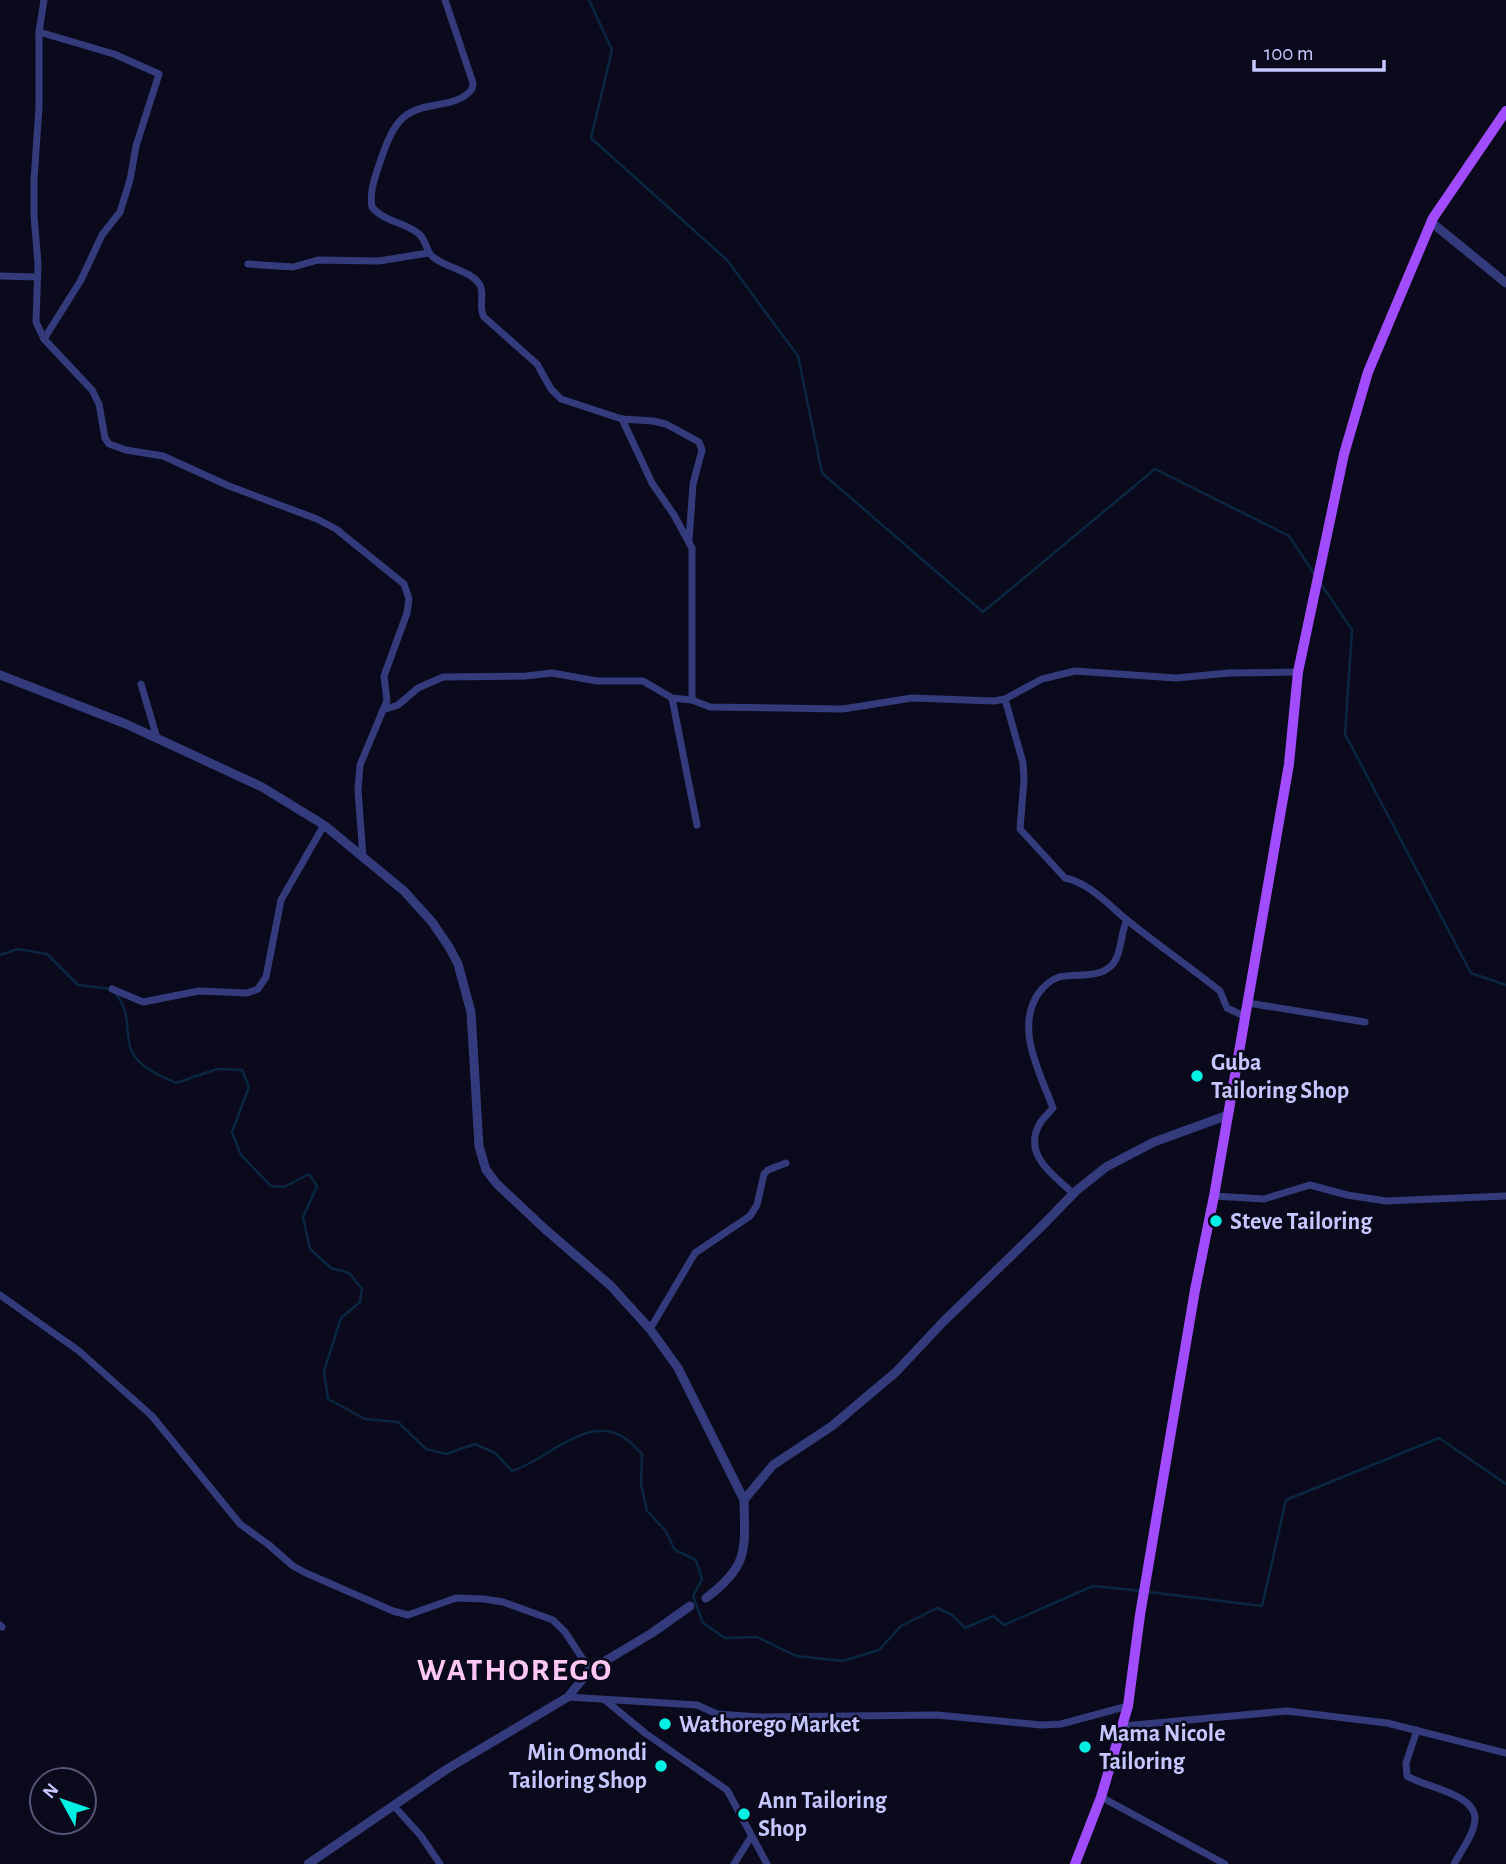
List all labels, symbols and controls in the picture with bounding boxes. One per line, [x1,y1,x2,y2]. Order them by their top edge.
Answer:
scale bar [1254,28,1384,72]
text: 100 m [1264,43,1314,64]
place label: Guba Tailoring Shop [1211,1051,1349,1103]
marker: Guba Tailoring Shop [1189,1068,1205,1084]
place label: Steve Tailoring [1230,1210,1373,1234]
marker: Steve Tailoring [1208,1213,1224,1229]
district label: WATHOREGO [417,1654,613,1686]
place label: Wathorego Market [679,1713,860,1737]
marker: Wathorego Market [657,1716,673,1732]
place label: Mama Nicole Tailoring [1099,1722,1226,1774]
marker: Mama Nicole Tailoring [1077,1739,1093,1755]
place label: Min Omondi Tailoring Shop [509,1741,647,1793]
marker: Min Omondi Tailoring Shop [653,1758,669,1774]
north arrow [28,1766,98,1836]
text: N [40,1780,63,1802]
place label: Ann Tailoring Shop [758,1789,888,1841]
marker: Ann Tailoring Shop [736,1806,752,1822]

